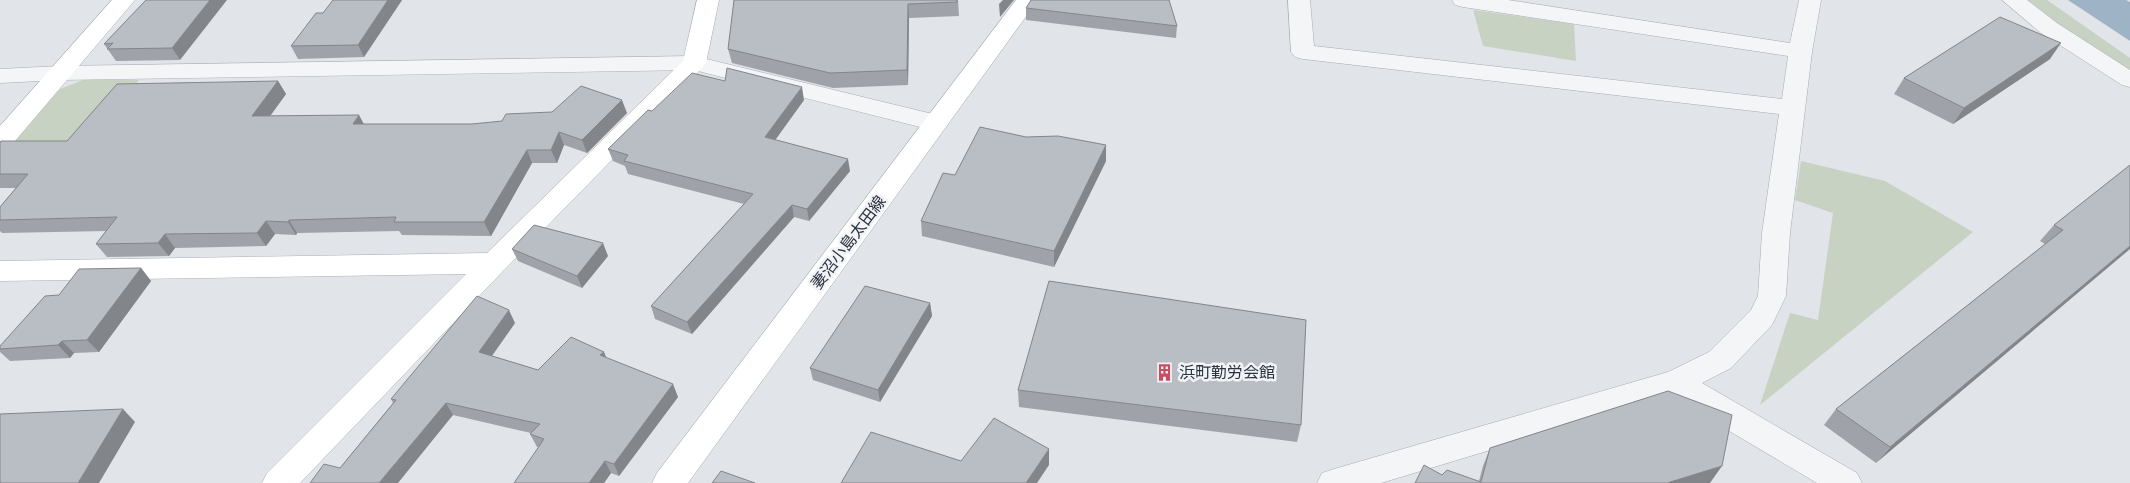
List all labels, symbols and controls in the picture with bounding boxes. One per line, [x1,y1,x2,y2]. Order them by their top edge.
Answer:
street label: 妻沼小島太田線 [807,192,890,293]
building icon: 浜町勤労会館 [1155,362,1175,382]
place label: 浜町勤労会館 [1179,363,1275,382]

